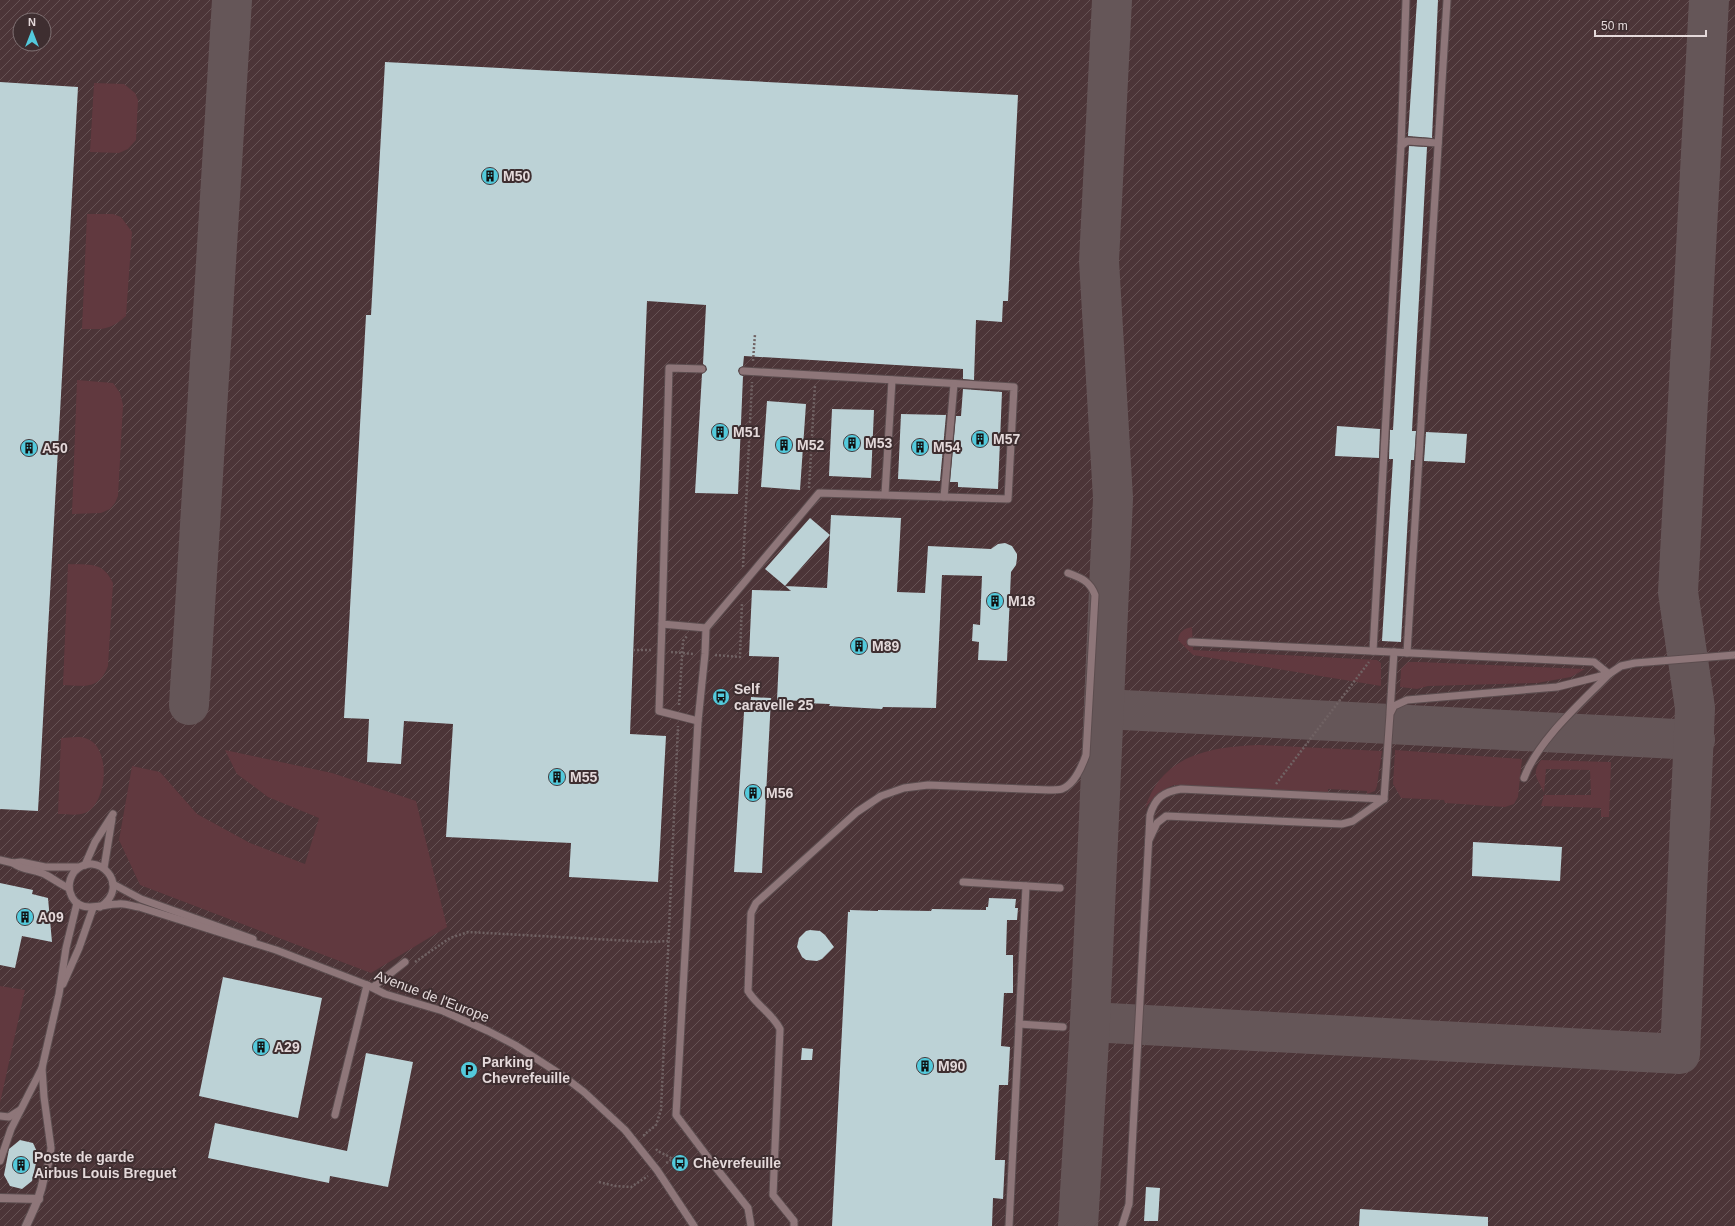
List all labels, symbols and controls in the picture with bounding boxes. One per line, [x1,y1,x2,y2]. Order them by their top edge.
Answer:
north arrow [12,12,52,52]
scale bar [1595,12,1706,38]
text: N [28,16,36,28]
text: 50 m [1601,19,1628,33]
building icon: M50 [480,166,500,186]
place label: M50 [503,168,530,184]
building icon: M51 [710,422,730,442]
place label: M51 [733,424,760,440]
building icon: M57 [970,429,990,449]
place label: M57 [993,431,1020,447]
building icon: M53 [842,433,862,453]
building icon: M52 [774,435,794,455]
place label: M53 [865,435,892,451]
place label: M52 [797,437,824,453]
building icon: M54 [910,437,930,457]
building icon: A50 [19,438,39,458]
place label: M54 [933,439,960,455]
place label: A50 [42,440,68,456]
building icon: M18 [985,591,1005,611]
place label: M18 [1008,593,1035,609]
building icon: M89 [849,636,869,656]
place label: M89 [872,638,899,654]
place label: Self caravelle 25 [734,681,814,713]
bus stop icon: Self caravelle 25 [711,687,731,707]
building icon: M55 [547,767,567,787]
place label: M55 [570,769,597,785]
building icon: M56 [743,783,763,803]
place label: M56 [766,785,793,801]
building icon: A09 [15,907,35,927]
place label: A09 [38,909,64,925]
street label: Avenue de l'Europe [372,967,492,1025]
building icon: A29 [251,1037,271,1057]
place label: A29 [274,1039,300,1055]
place label: Parking Chevrefeuille [482,1054,570,1086]
building icon: M90 [915,1056,935,1076]
place label: M90 [938,1058,965,1074]
parking icon: Parking Chevrefeuille [459,1060,479,1080]
place label: Poste de garde Airbus Louis Breguet [34,1149,177,1181]
bus stop icon: Chèvrefeuille [670,1153,690,1173]
building icon: Poste de garde Airbus Louis Breguet [11,1155,31,1175]
place label: Chèvrefeuille [693,1155,781,1171]

